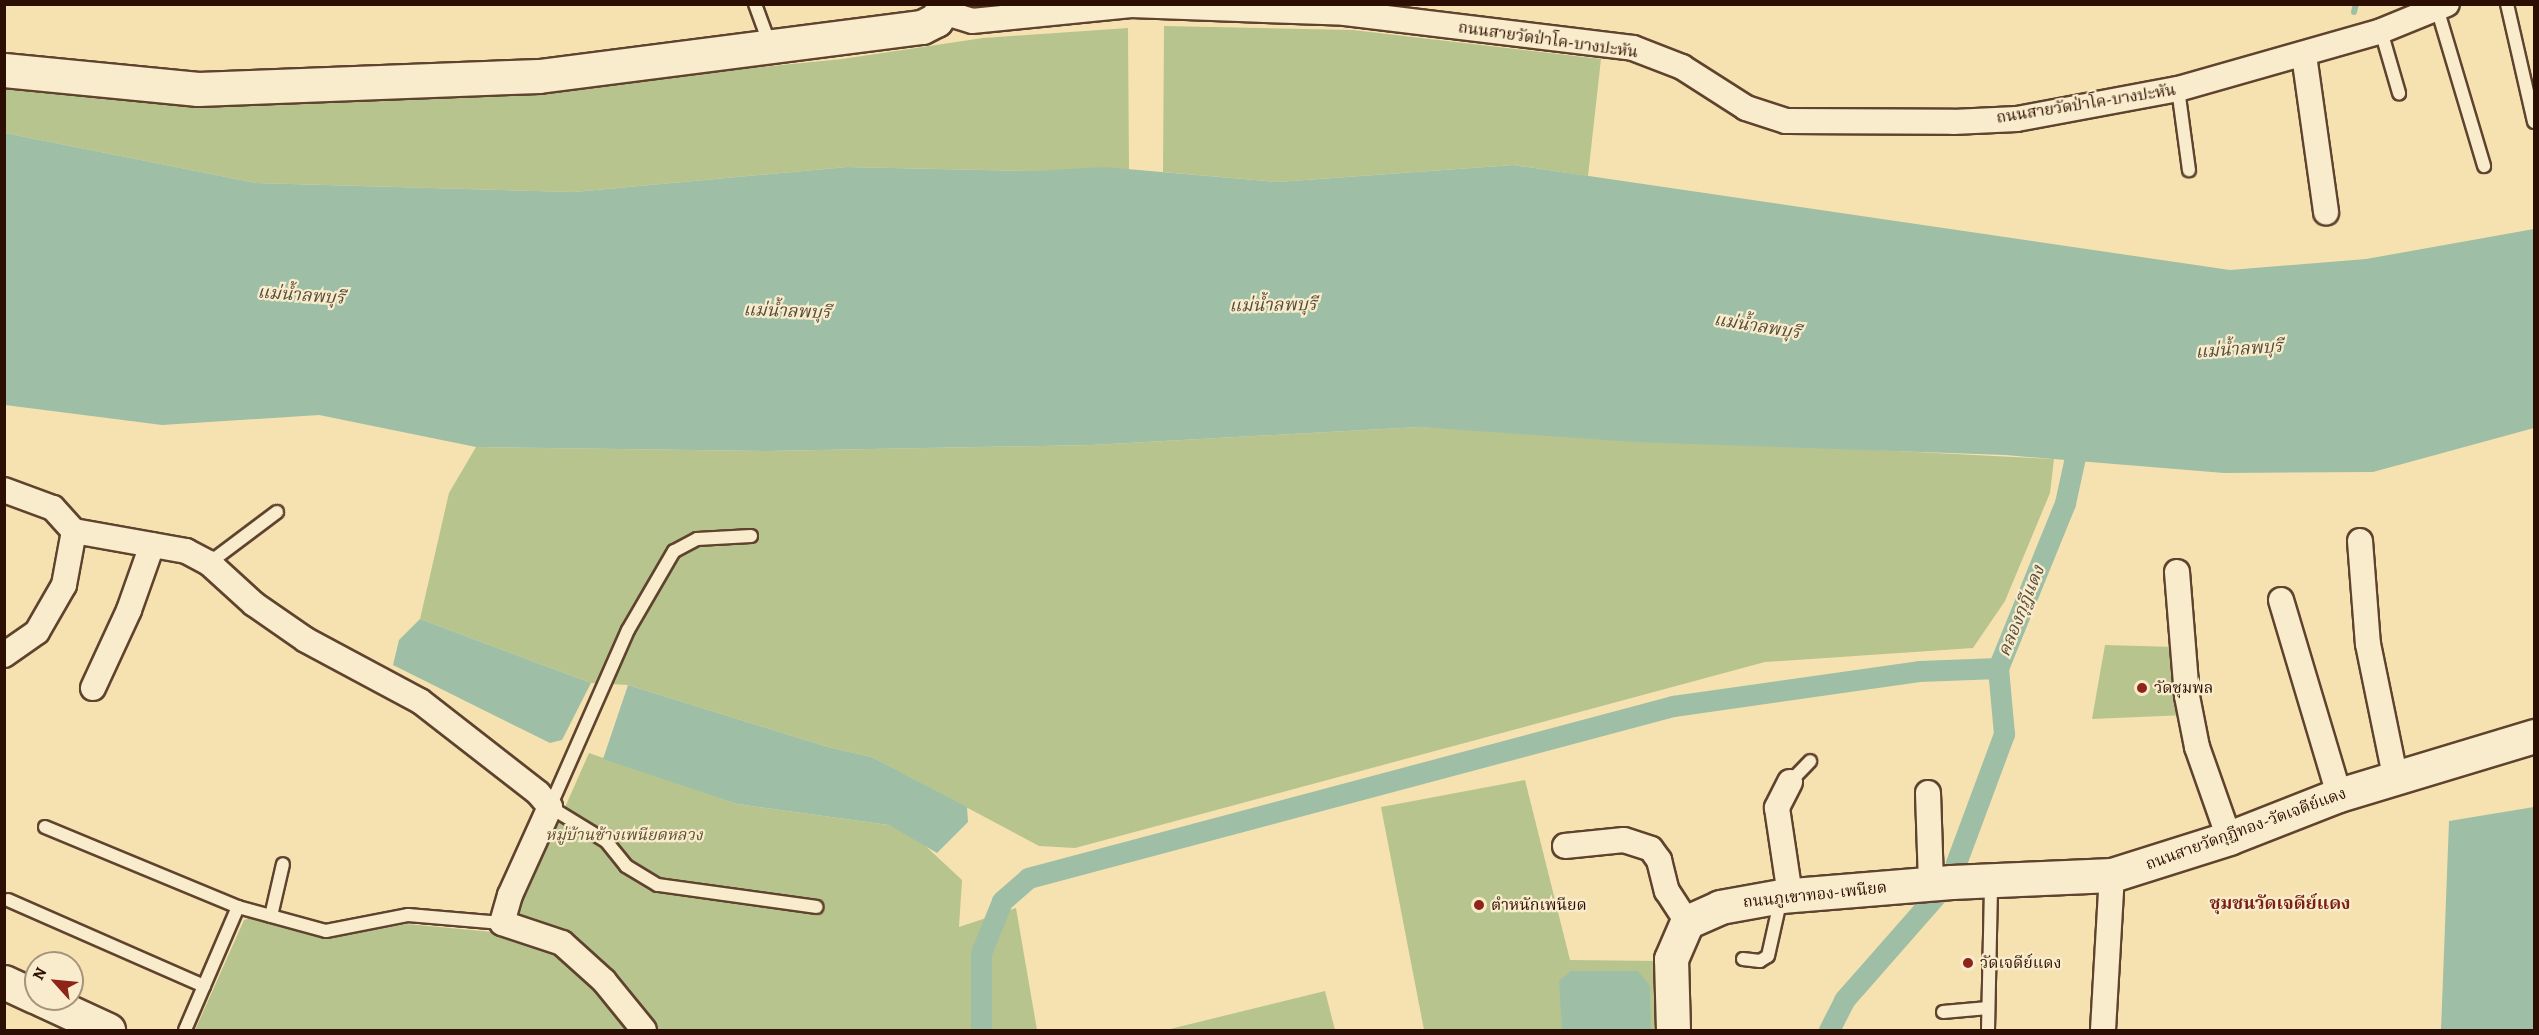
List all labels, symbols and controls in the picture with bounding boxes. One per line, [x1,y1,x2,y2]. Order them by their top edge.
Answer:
street label: ถนนสายวัดป่าโค-บางปะหัน [1457,18,1639,62]
street label: ถนนสายวัดป่าโค-บางปะหัน [1995,80,2177,128]
water label: แม่น้ำลพบุรี [257,281,345,309]
water label: แม่น้ำลพบุรี [1229,293,1317,317]
water label: แม่น้ำลพบุรี [743,299,831,323]
water label: แม่น้ำลพบุรี [1712,308,1802,344]
water label: แม่น้ำลพบุรี [2195,335,2283,363]
water label: คลองกุฎีแดง [1993,562,2049,660]
place label: วัดชุมพล [2154,678,2213,698]
marker: วัดชุมพล [2135,681,2149,695]
street label: ถนนสายวัดกุฎีทอง-วัดเจดีย์แดง [2143,784,2349,874]
park label: หมู่บ้านช้างเพนียดหลวง [545,825,703,845]
street label: ถนนภูเขาทอง-เพนียด [1742,878,1888,912]
district label: ชุมชนวัดเจดีย์แดง [2209,892,2351,914]
place label: ตำหนักเพนียด [1491,895,1587,915]
marker: ตำหนักเพนียด [1472,898,1486,912]
north arrow [24,951,84,1011]
place label: วัดเจดีย์แดง [1980,953,2062,973]
marker: วัดเจดีย์แดง [1961,956,1975,970]
text: N [27,964,52,984]

